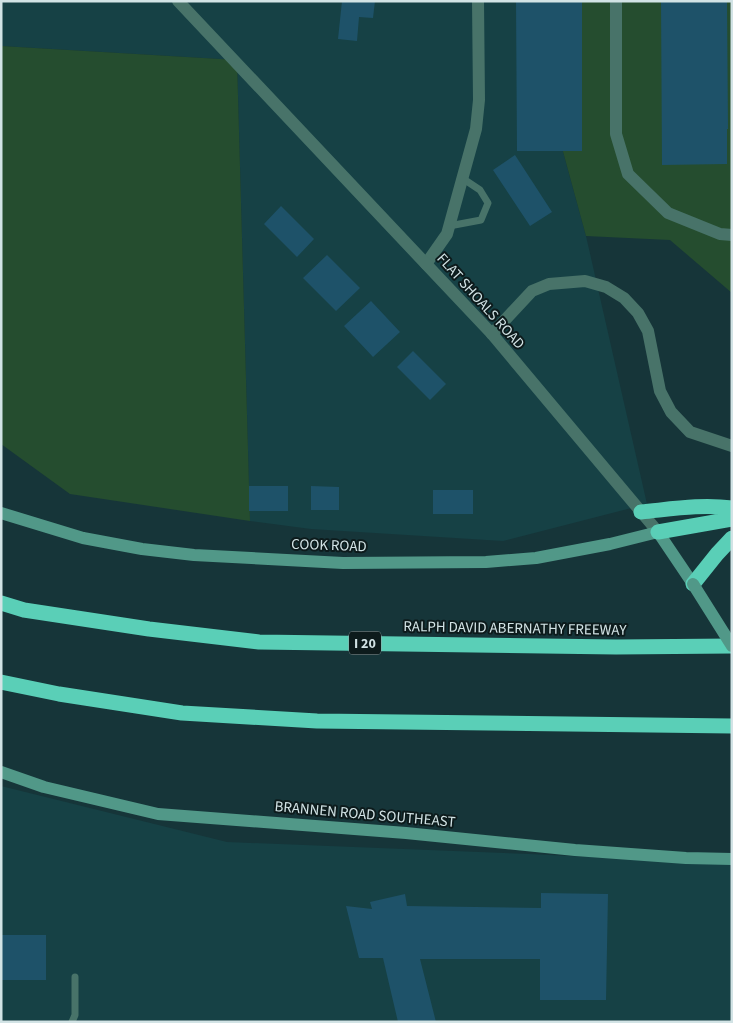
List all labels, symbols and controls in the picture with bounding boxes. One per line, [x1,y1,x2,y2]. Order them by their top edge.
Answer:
street label: FLAT SHOALS ROAD [432,249,529,354]
street label: COOK ROAD [291,534,367,557]
street label: RALPH DAVID ABERNATHY FREEWAY [403,616,628,641]
road number: I 20 [349,632,381,654]
street label: BRANNEN ROAD SOUTHEAST [274,796,456,833]

